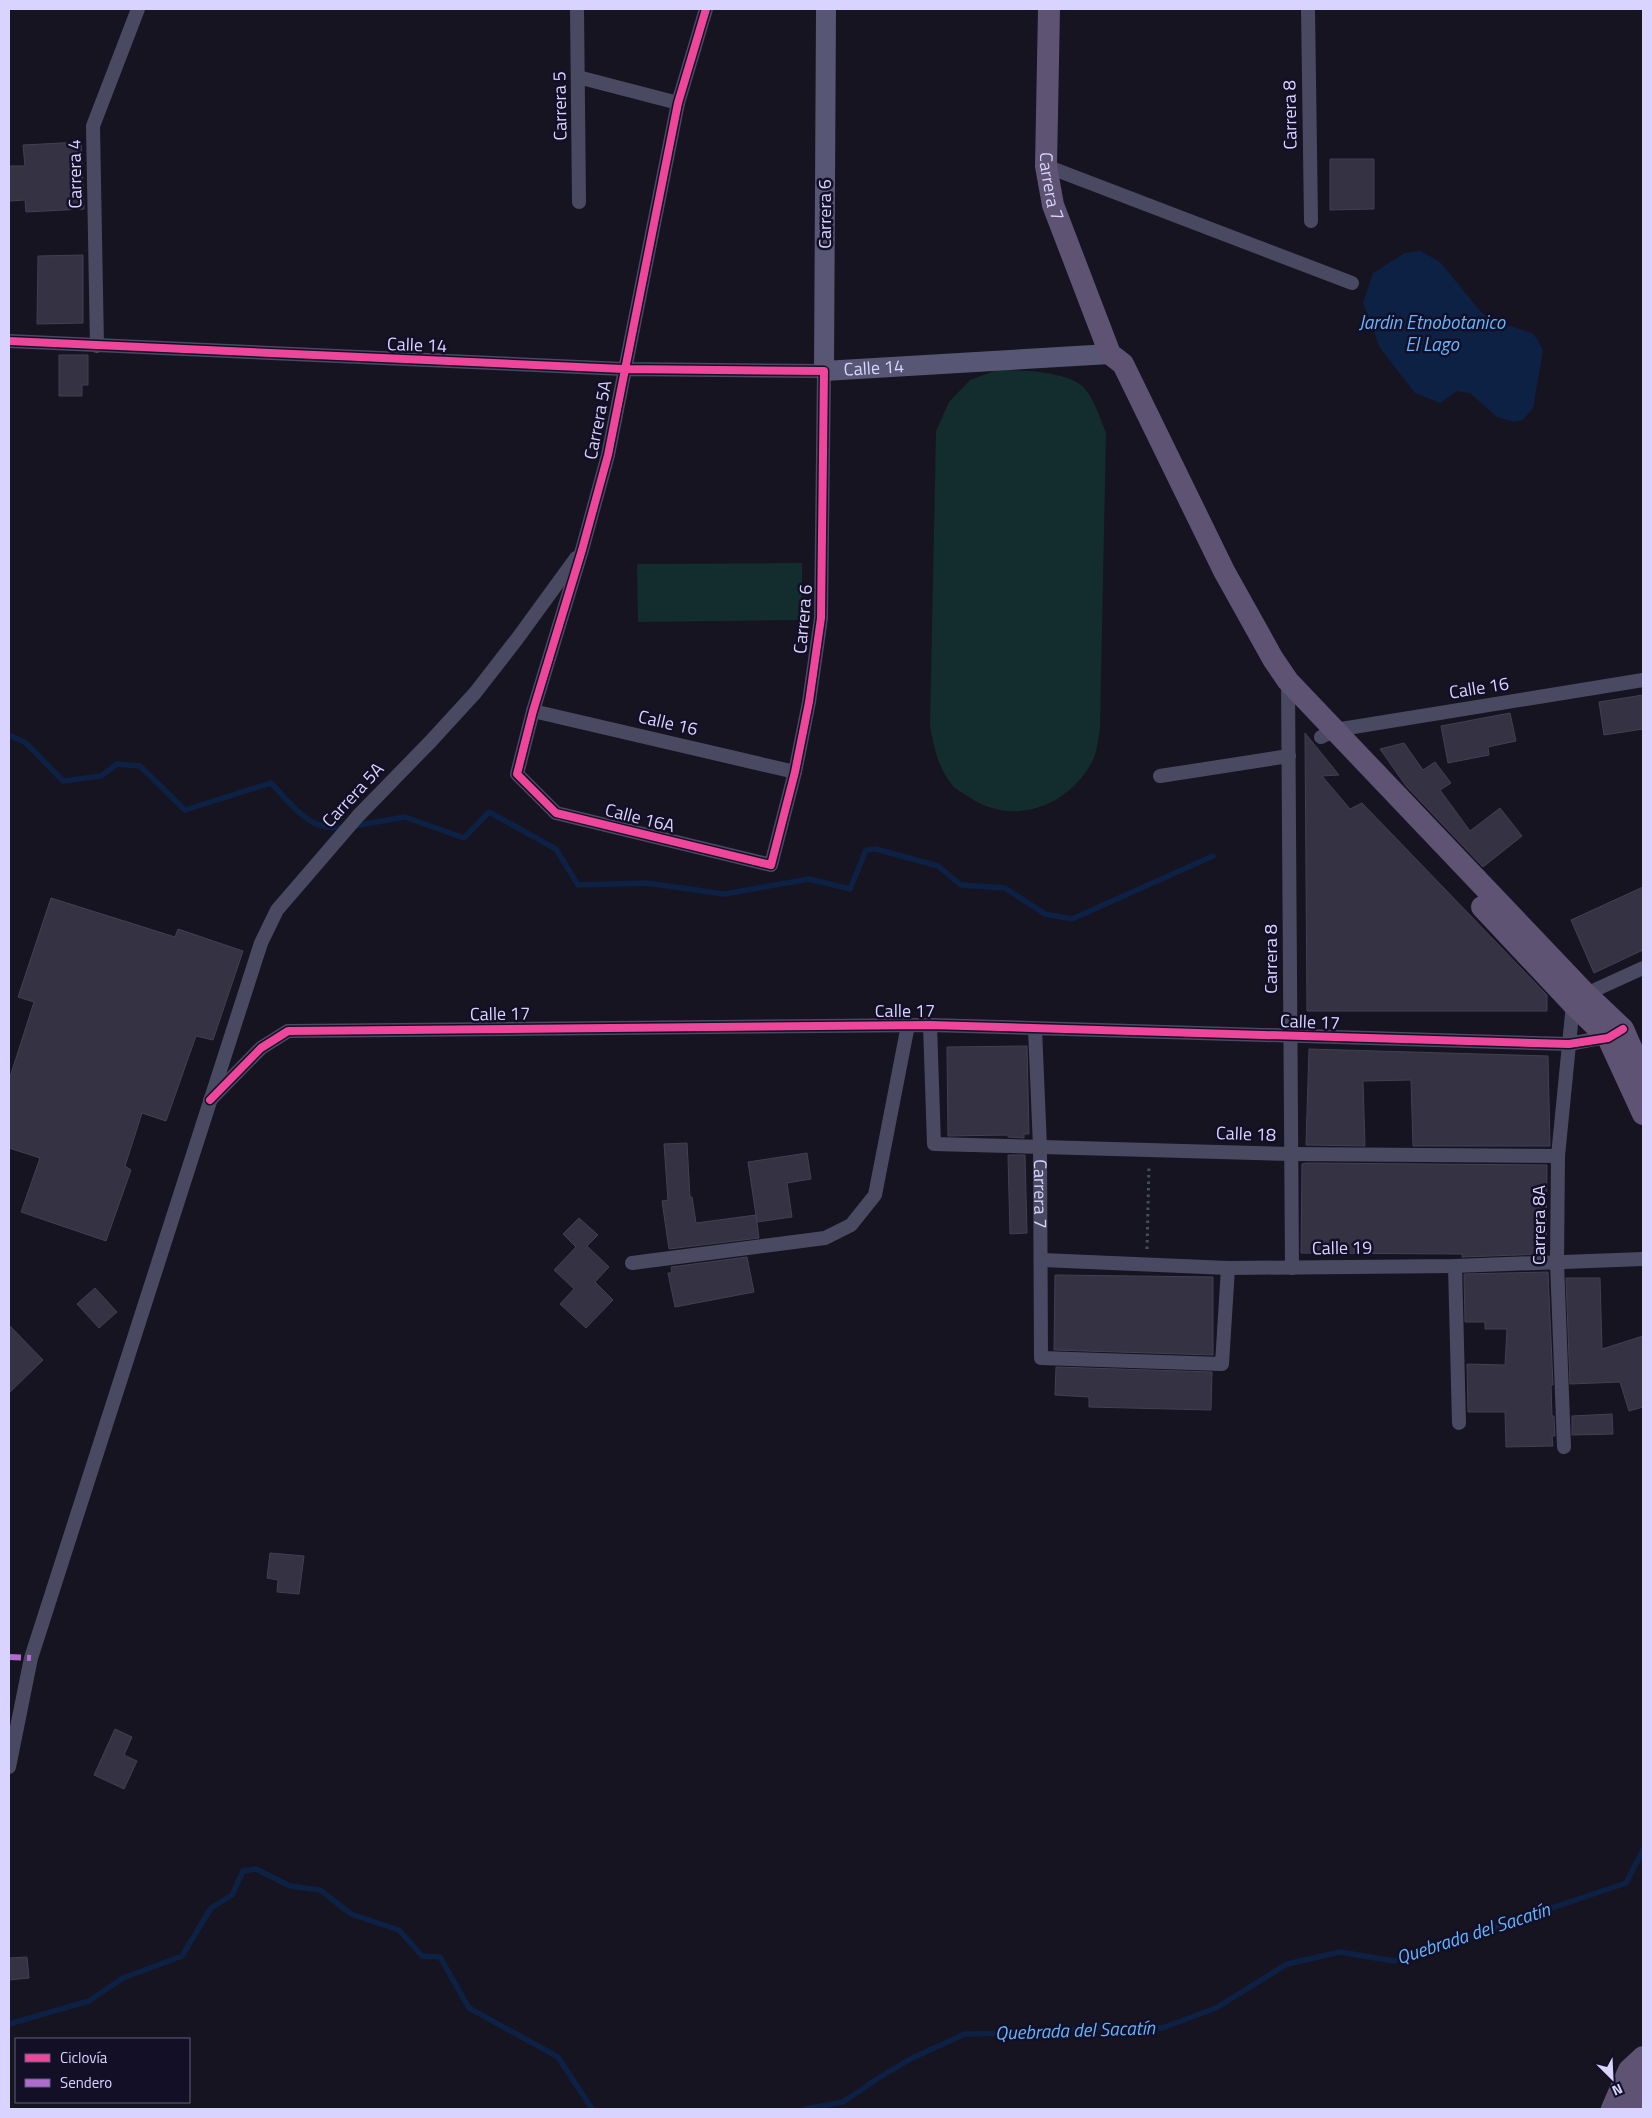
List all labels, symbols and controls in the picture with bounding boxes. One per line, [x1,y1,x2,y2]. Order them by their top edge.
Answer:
street label: Carrera 5 [545,71,574,141]
street label: Carrera 8 [1275,80,1304,150]
street label: Carrera 4 [60,139,89,209]
street label: Carrera 7 [1032,152,1072,225]
street label: Carrera 6 [811,179,838,249]
water label: Jardin Etnobotanico El Lago [1359,307,1506,358]
street label: Calle 14 [386,330,448,359]
street label: Calle 14 [843,352,905,383]
street label: Carrera 5A [577,378,618,462]
street label: Carrera 6 [786,583,819,655]
street label: Calle 16 [1447,669,1511,706]
street label: Calle 16 [636,703,701,742]
street label: Carrera 5A [315,756,390,833]
street label: Calle 16A [602,796,678,839]
street label: Carrera 8 [1257,924,1284,994]
street label: Calle 17 [875,997,935,1024]
street label: Calle 17 [470,999,530,1028]
street label: Calle 17 [1279,1007,1341,1036]
street label: Calle 18 [1215,1119,1277,1148]
street label: Carrera 7 [1027,1159,1054,1229]
street label: Carrera 8A [1525,1185,1552,1265]
street label: Calle 19 [1312,1233,1372,1262]
water label: Quebrada del Sacatín [1392,1894,1554,1971]
water label: Quebrada del Sacatín [994,2012,1156,2047]
legend [15,2038,190,2103]
text: Ciclovía [60,2046,108,2069]
north arrow [1587,2053,1637,2103]
text: Sendero [60,2071,112,2094]
text: N [1609,2079,1626,2102]

